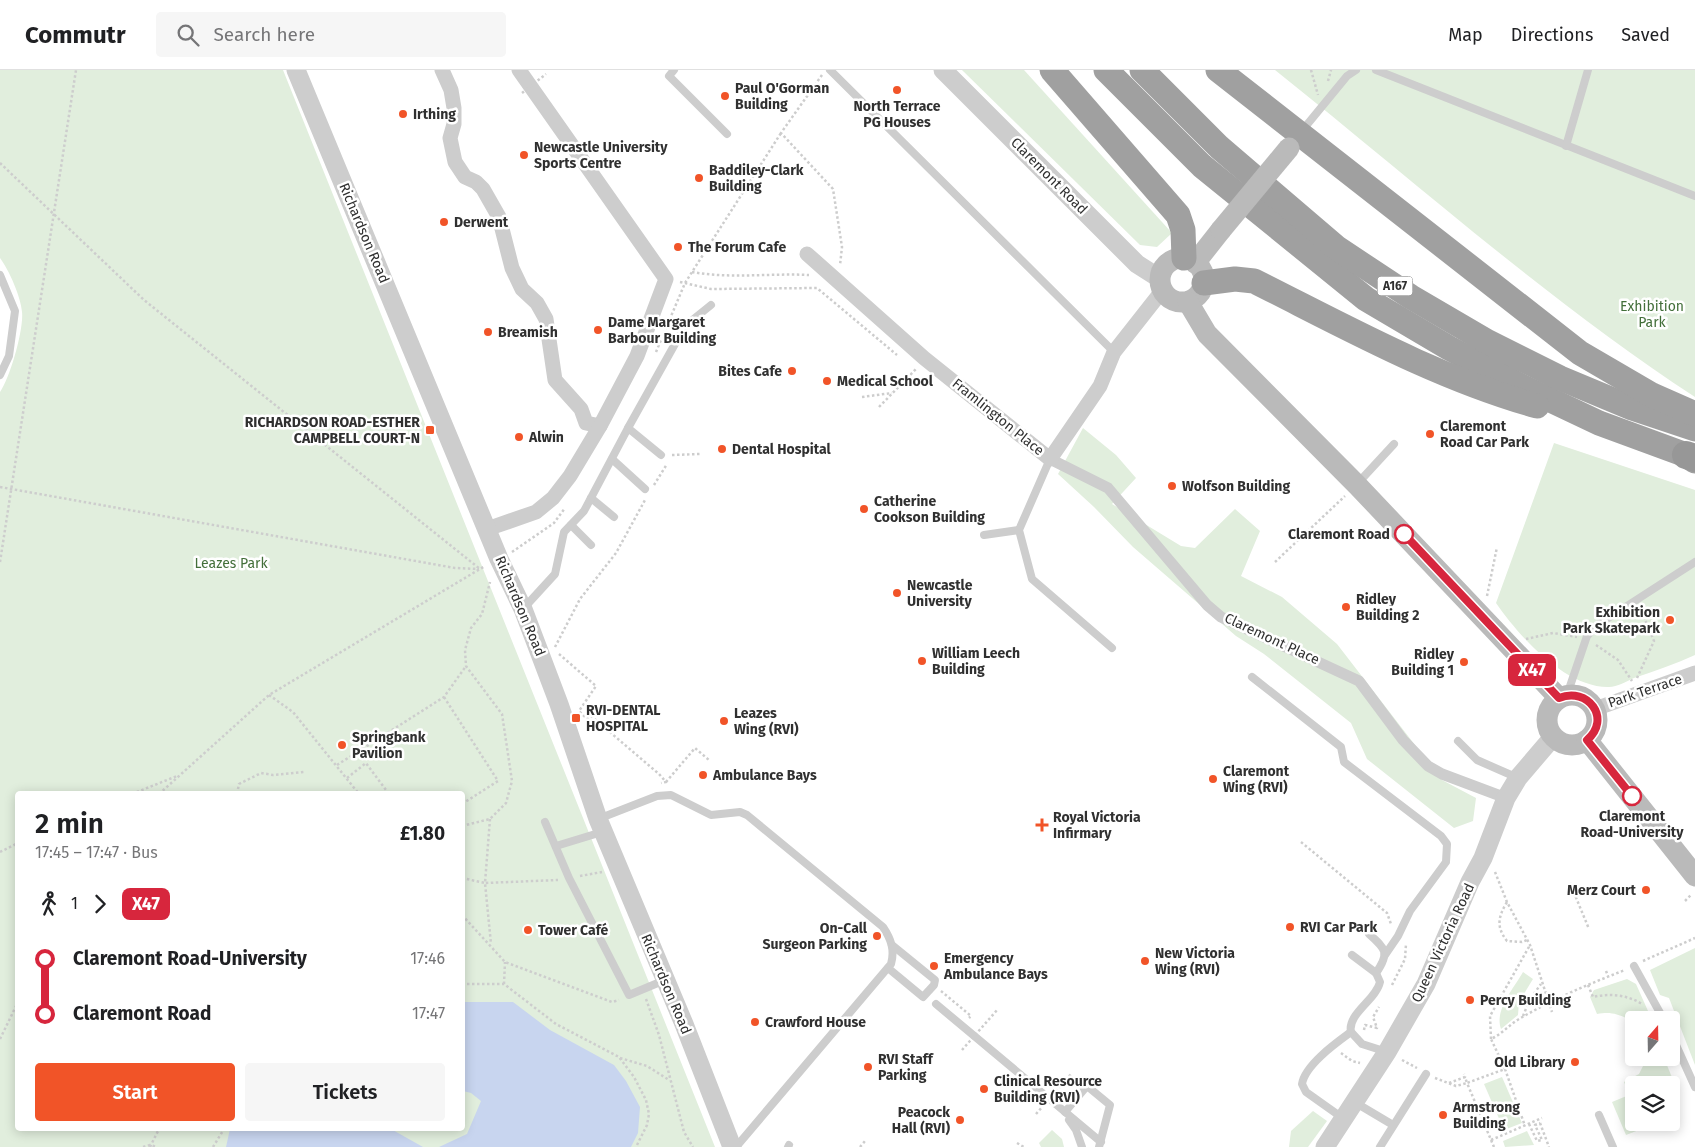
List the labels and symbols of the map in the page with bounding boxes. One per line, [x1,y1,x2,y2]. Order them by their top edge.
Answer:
place label: Paul O'Gorman Building [735,80,829,113]
marker: North Terrace PG Houses [891,84,903,96]
marker: Paul O'Gorman Building [719,90,731,102]
place label: North Terrace PG Houses [854,98,941,131]
place label: Irthing [413,106,456,123]
marker: Irthing [397,108,409,120]
street label: Claremont Road [1007,134,1091,218]
place label: Newcastle University Sports Centre [534,139,668,172]
marker: Newcastle University Sports Centre [518,149,530,161]
place label: Baddiley-Clark Building [709,162,804,195]
marker: Baddiley-Clark Building [693,172,705,184]
street label: Richardson Road [335,180,393,286]
place label: Derwent [454,214,509,231]
marker: Derwent [438,216,450,228]
place label: The Forum Cafe [688,239,786,256]
marker: The Forum Cafe [672,241,684,253]
road number: A167 [1378,277,1412,296]
park label: Exhibition Park [1620,298,1684,331]
place label: Dame Margaret Barbour Building [608,314,717,347]
place label: Breamish [498,324,558,341]
marker: Dame Margaret Barbour Building [592,324,604,336]
marker: Breamish [482,326,494,338]
place label: Bites Cafe [718,363,782,380]
marker: Bites Cafe [786,365,798,377]
place label: Medical School [837,373,934,390]
marker: Medical School [821,375,833,387]
street label: Framlington Place [949,375,1047,459]
place label: RICHARDSON ROAD-ESTHER CAMPBELL COURT-N [245,414,420,447]
place label: Claremont Road Car Park [1440,418,1529,451]
marker: RICHARDSON ROAD-ESTHER CAMPBELL COURT-N [424,424,436,436]
marker: Claremont Road Car Park [1424,428,1436,440]
place label: Alwin [528,429,564,446]
marker: Alwin [513,431,525,443]
place label: Dental Hospital [732,441,831,458]
marker: Dental Hospital [716,443,728,455]
place label: Wolfson Building [1182,478,1290,495]
marker: Wolfson Building [1166,480,1178,492]
place label: Catherine Cookson Building [874,493,985,526]
marker: Catherine Cookson Building [858,503,870,515]
marker: Claremont Road [1394,524,1414,544]
place label: Claremont Road [1288,526,1390,543]
street label: Richardson Road [491,553,549,659]
park label: Leazes Park [194,555,268,572]
place label: Newcastle University [907,577,973,610]
marker: Newcastle University [891,587,903,599]
place label: Ridley Building 2 [1356,591,1419,624]
marker: Ridley Building 2 [1340,601,1352,613]
place label: Exhibition Park Skatepark [1563,604,1660,637]
street label: Claremont Place [1222,610,1322,668]
marker: Exhibition Park Skatepark [1664,614,1676,626]
place label: William Leech Building [932,645,1020,678]
place label: Ridley Building 1 [1391,646,1455,679]
line badge: X47 [1503,654,1561,686]
marker: William Leech Building [916,655,928,667]
marker: Ridley Building 1 [1458,656,1470,668]
street label: Park Terrace [1606,670,1684,712]
place label: RVI-DENTAL HOSPITAL [586,702,660,735]
place label: Leazes Wing (RVI) [734,705,799,738]
marker: RVI-DENTAL HOSPITAL [570,712,582,724]
marker: Leazes Wing (RVI) [718,715,730,727]
place label: Springbank Pavilion [352,729,426,762]
marker: Springbank Pavilion [336,739,348,751]
place label: Claremont Wing (RVI) [1223,763,1290,796]
place label: Ambulance Bays [712,767,817,784]
marker: Ambulance Bays [697,769,709,781]
marker: Claremont Wing (RVI) [1207,773,1219,785]
marker: Claremont Road-University [1622,786,1642,806]
place label: Claremont Road-University [1581,808,1684,841]
place label: Royal Victoria Infirmary [1053,809,1141,842]
marker: Royal Victoria Infirmary [1035,818,1049,832]
street label: Queen Victoria Road [1408,881,1478,1005]
place label: Merz Court [1567,882,1637,899]
marker: Merz Court [1640,884,1652,896]
place label: RVI Car Park [1300,919,1377,936]
place label: On-Call Surgeon Parking [762,920,868,953]
marker: RVI Car Park [1284,921,1296,933]
place label: Tower Café [538,922,609,939]
marker: Tower Café [522,924,534,936]
marker: On-Call Surgeon Parking [871,930,883,942]
street label: Richardson Road [637,931,695,1037]
place label: New Victoria Wing (RVI) [1155,945,1235,978]
place label: Emergency Ambulance Bays [943,950,1048,983]
marker: New Victoria Wing (RVI) [1139,955,1151,967]
marker: Emergency Ambulance Bays [928,960,940,972]
place label: Percy Building [1480,992,1571,1009]
marker: Percy Building [1464,994,1476,1006]
north arrow [1625,1011,1680,1066]
place label: Crawford House [765,1014,866,1031]
marker: Crawford House [749,1016,761,1028]
place label: RVI Staff Parking [878,1051,935,1084]
place label: Old Library [1494,1054,1566,1071]
marker: Old Library [1569,1056,1581,1068]
marker: RVI Staff Parking [862,1061,874,1073]
place label: Clinical Resource Building (RVI) [994,1073,1102,1106]
marker: Clinical Resource Building (RVI) [978,1083,990,1095]
place label: Armstrong Building [1452,1099,1520,1132]
place label: Peacock Hall (RVI) [892,1104,950,1137]
marker: Armstrong Building [1437,1109,1449,1121]
marker: Peacock Hall (RVI) [954,1114,966,1126]

